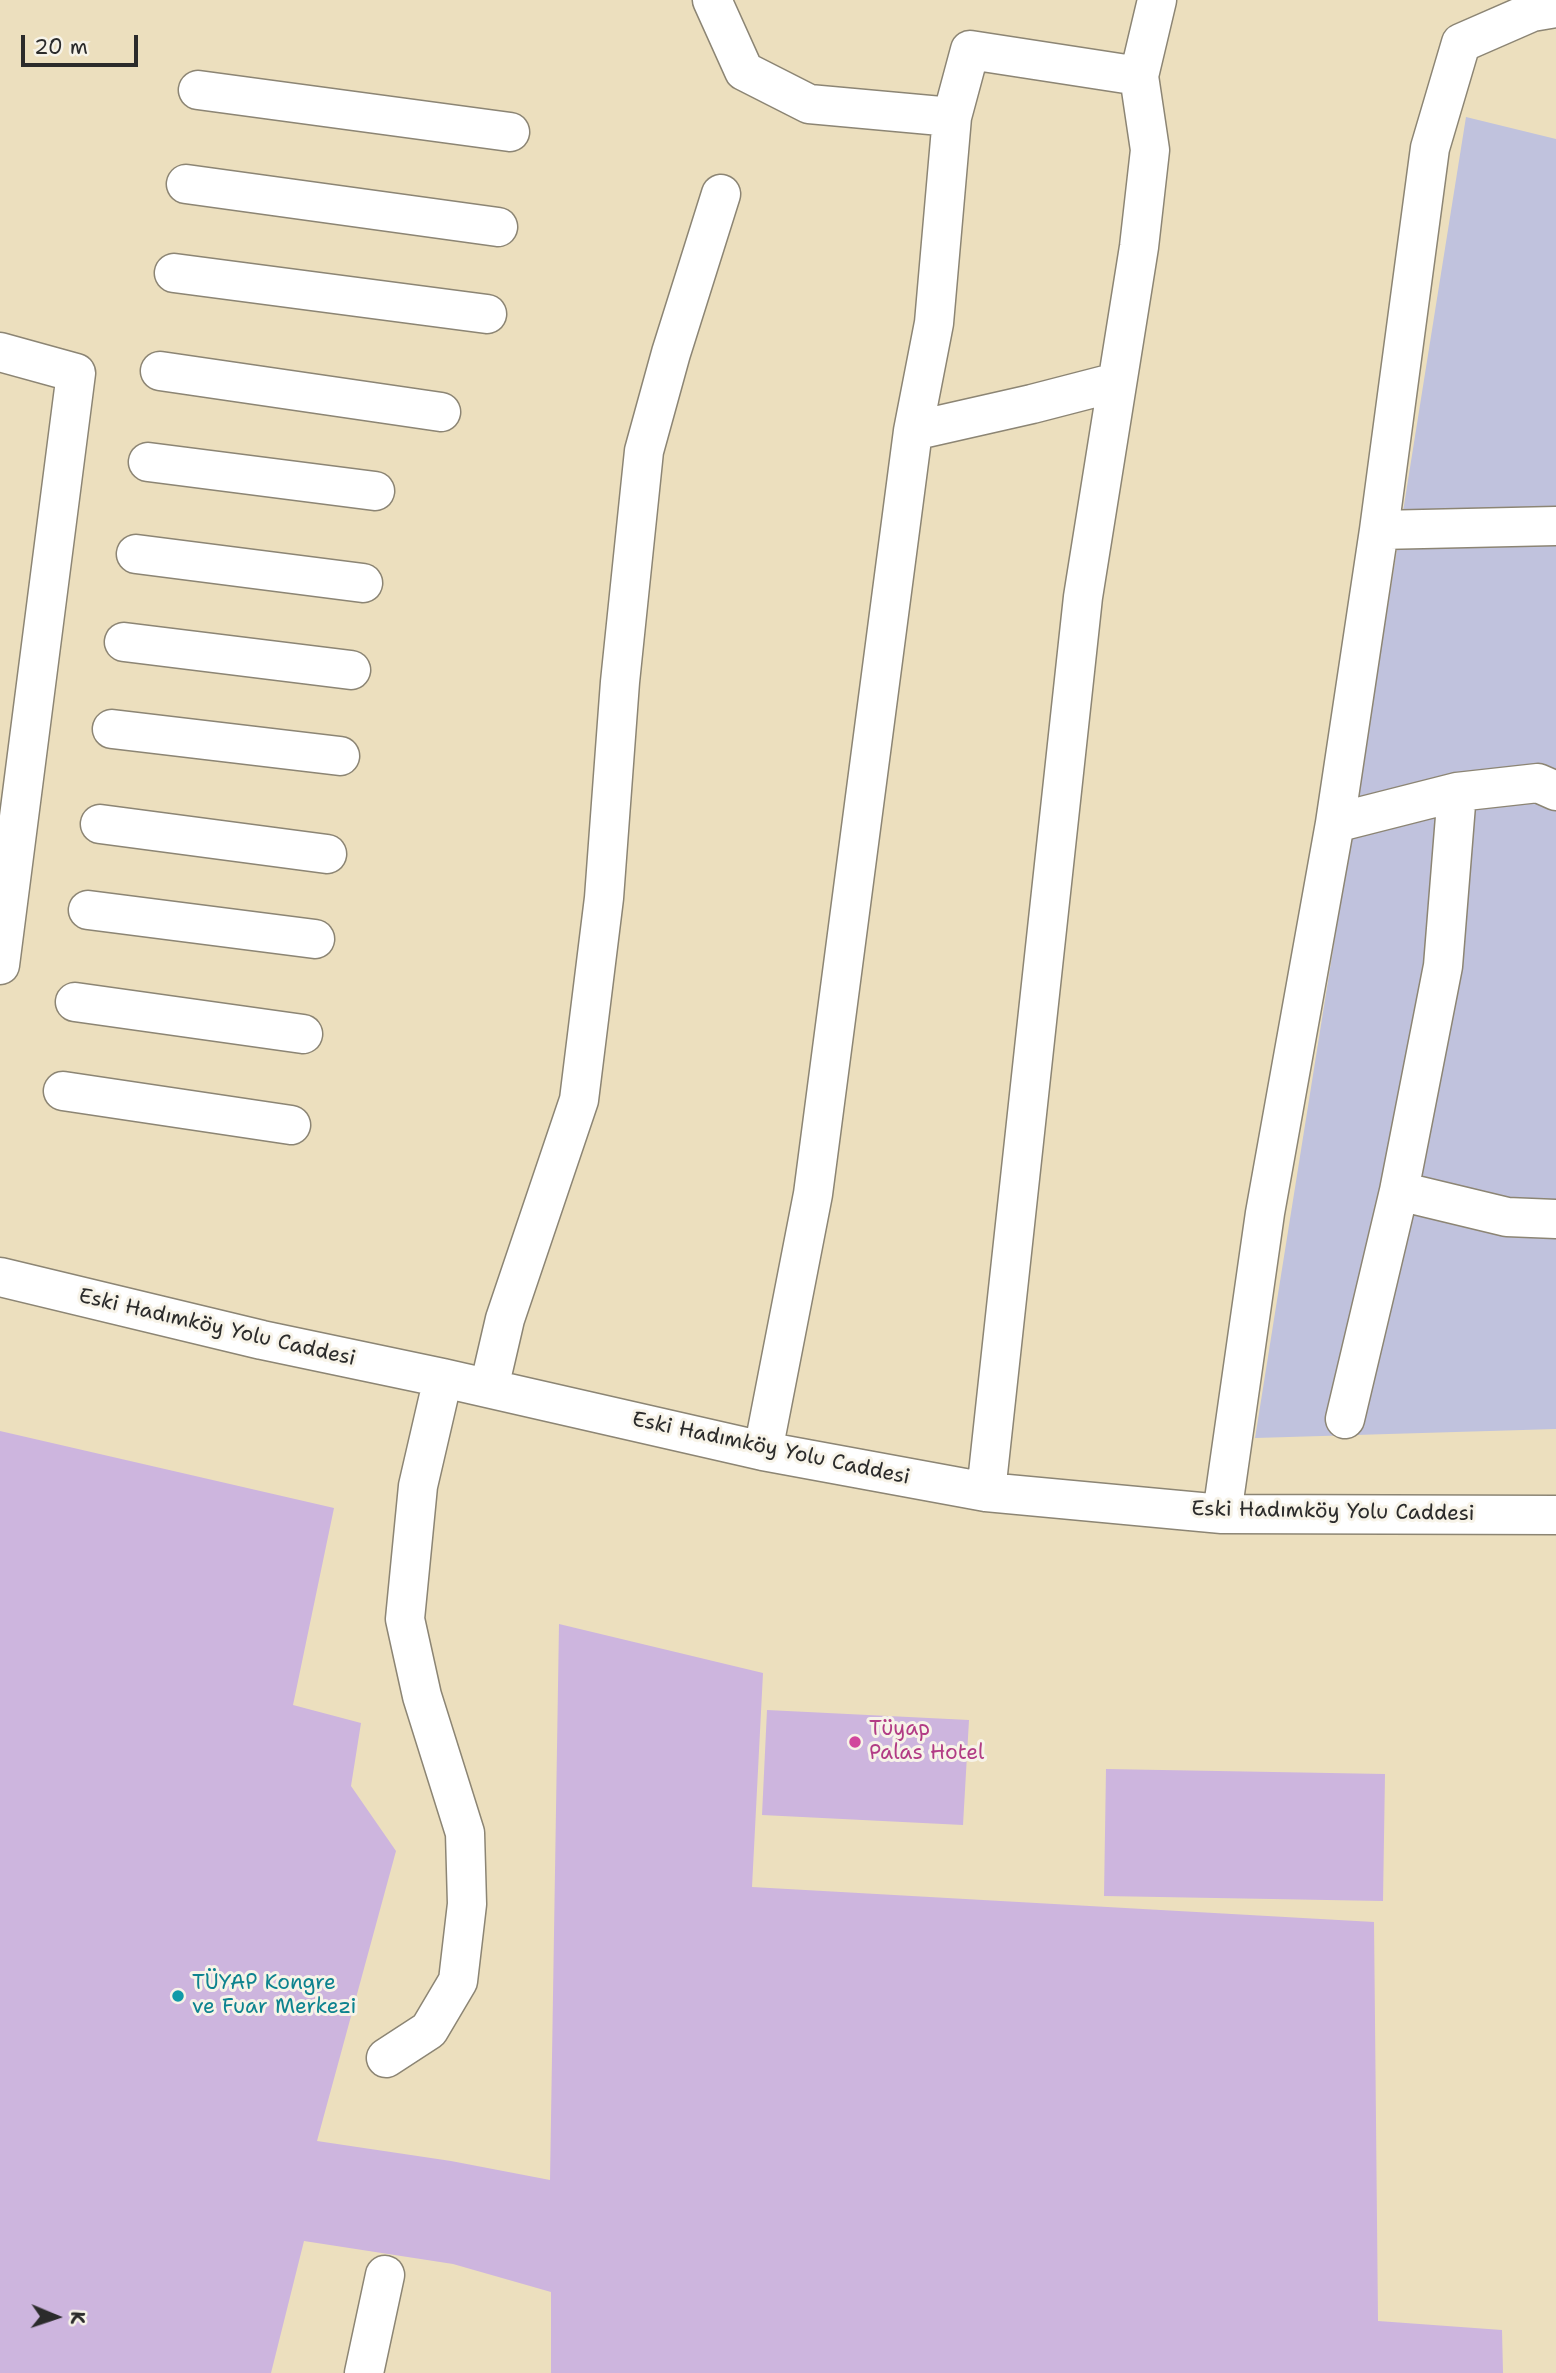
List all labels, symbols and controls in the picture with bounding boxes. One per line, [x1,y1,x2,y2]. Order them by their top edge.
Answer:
scale bar [24,21,142,65]
text: 20 m [34,33,88,61]
street label: Eski Hadımköy Yolu Caddesi [76,1284,358,1372]
street label: Eski Hadımköy Yolu Caddesi [630,1407,912,1491]
street label: Eski Hadımköy Yolu Caddesi [1191,1497,1475,1527]
place label: Tüyap Palas Hotel [869,1717,984,1767]
marker: Tüyap Palas Hotel [847,1734,863,1750]
place label: TÜYAP Kongre ve Fuar Merkezi [192,1971,356,2021]
marker: TÜYAP Kongre ve Fuar Merkezi [170,1988,186,2004]
north arrow [21,2282,91,2352]
text: K [65,2311,90,2325]

